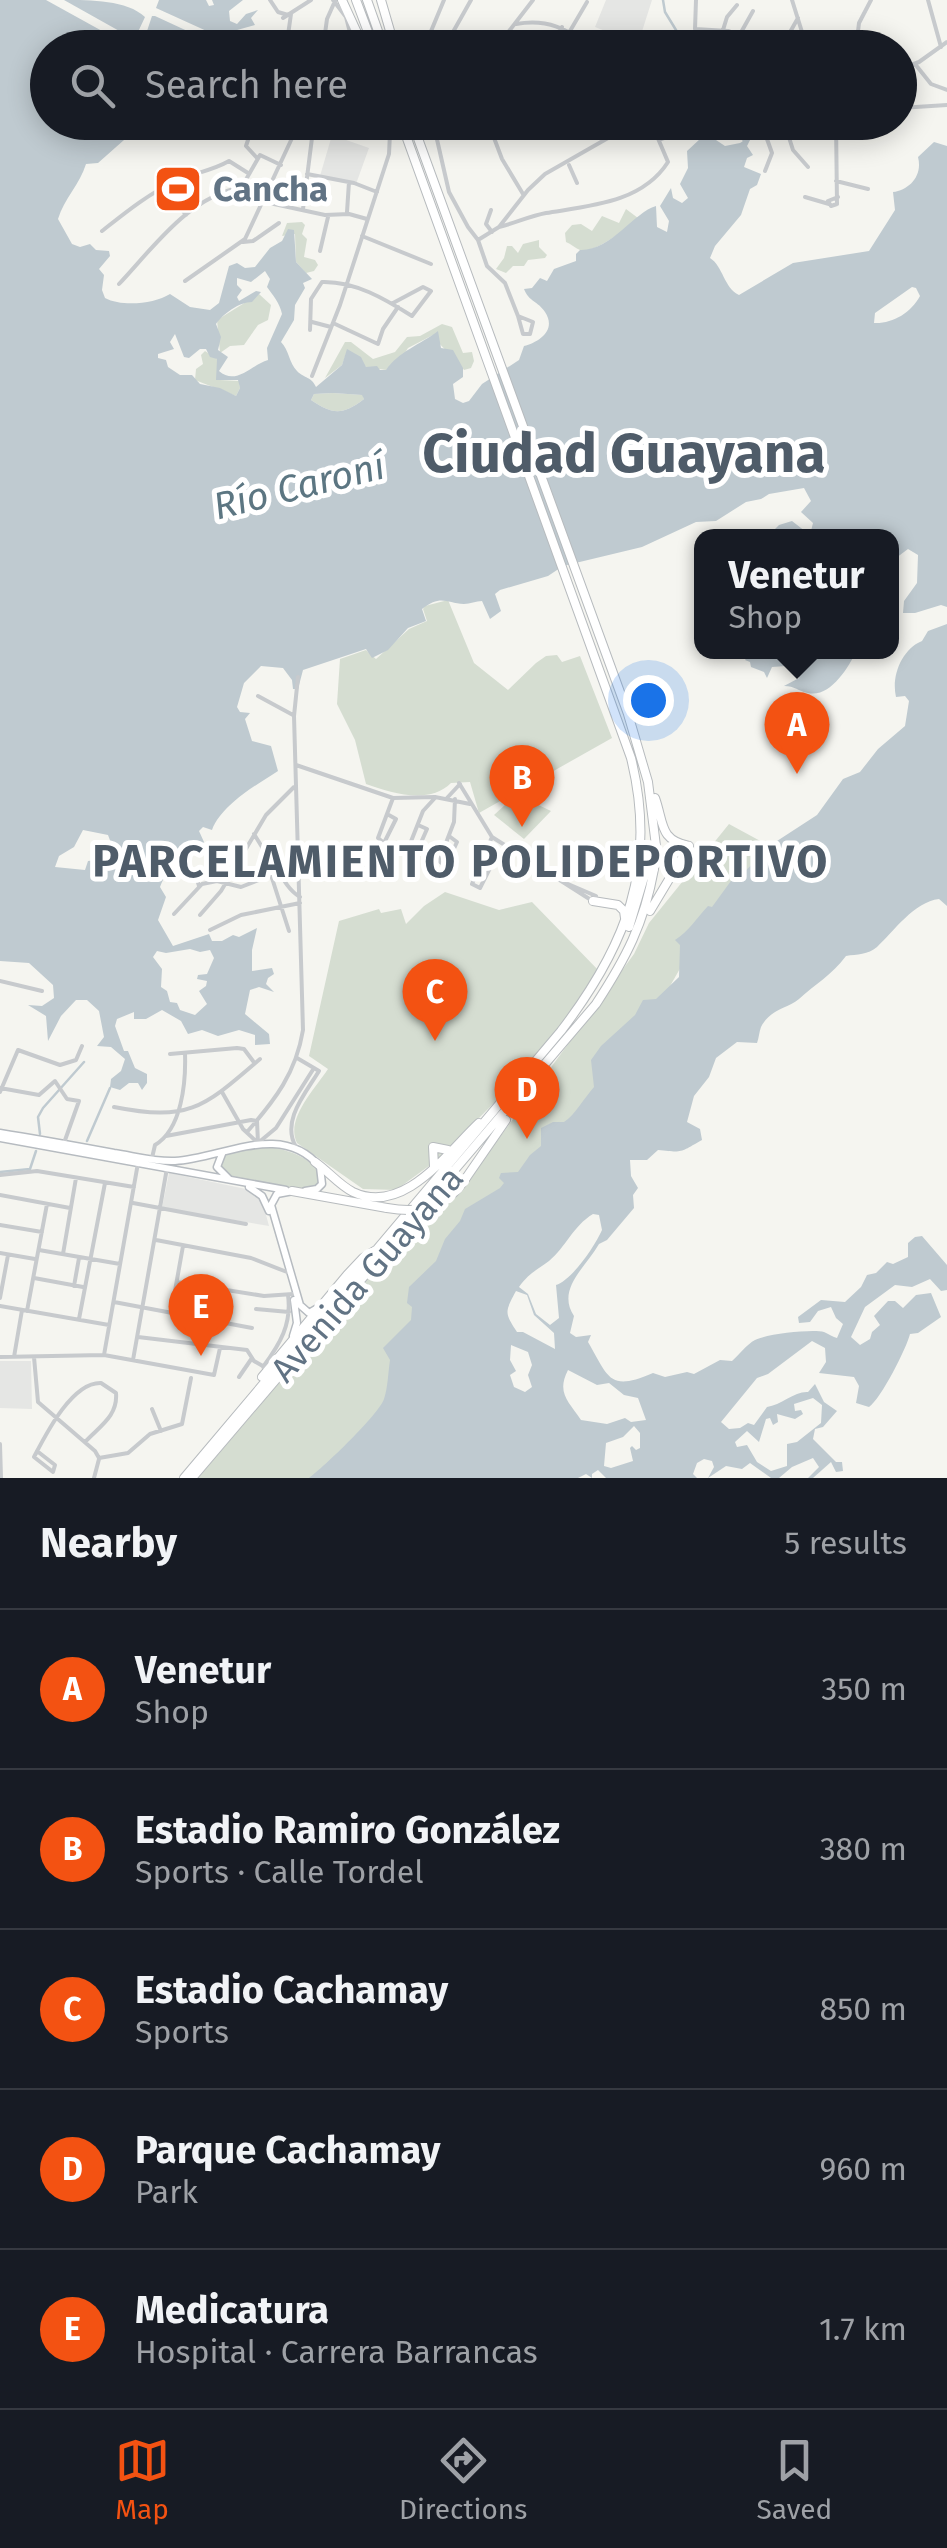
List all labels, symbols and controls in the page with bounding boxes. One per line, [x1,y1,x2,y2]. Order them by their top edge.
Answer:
search box [30,30,917,140]
icon: search [65,58,120,113]
text: Search here [145,62,348,108]
sports icon: Cancha [152,163,204,215]
place label: Cancha [213,168,328,210]
district label: Ciudad Guayana [422,421,826,487]
water label: Río Caroní [208,442,392,529]
popup [694,529,899,659]
text: Venetur [728,552,865,598]
text: Shop [728,598,802,636]
your location [623,675,674,726]
pin: A [764,692,830,774]
pin: B [490,744,554,827]
district label: PARCELAMIENTO POLIDEPORTIVO [92,835,830,889]
pin: C [402,958,468,1041]
pin: D [494,1056,560,1139]
street label: Avenida Guayana [262,1158,472,1390]
pin: E [168,1274,234,1356]
text: Nearby [40,1518,177,1568]
text: 5 results [784,1524,907,1562]
text: Venetur [135,1647,271,1693]
text: A [63,1670,82,1708]
text: 350 m [821,1670,907,1708]
text: Shop [135,1693,209,1731]
text: Estadio Ramiro González [135,1807,560,1853]
text: B [63,1830,82,1868]
text: 380 m [820,1830,907,1868]
text: Sports · Calle Tordel [135,1853,424,1891]
text: Estadio Cachamay [135,1967,448,2013]
text: C [63,1990,82,2028]
text: 850 m [820,1990,907,2028]
text: Sports [135,2013,229,2051]
text: Parque Cachamay [135,2127,441,2173]
text: D [62,2150,83,2188]
text: 960 m [819,2150,907,2188]
text: Park [135,2173,198,2211]
text: Medicatura [135,2287,329,2333]
text: E [64,2310,81,2348]
text: 1.7 km [819,2310,907,2348]
text: Hospital · Carrera Barrancas [135,2333,538,2371]
tab: Map [115,2433,170,2526]
tab: Directions [399,2433,527,2526]
tab: Saved [757,2433,832,2526]

